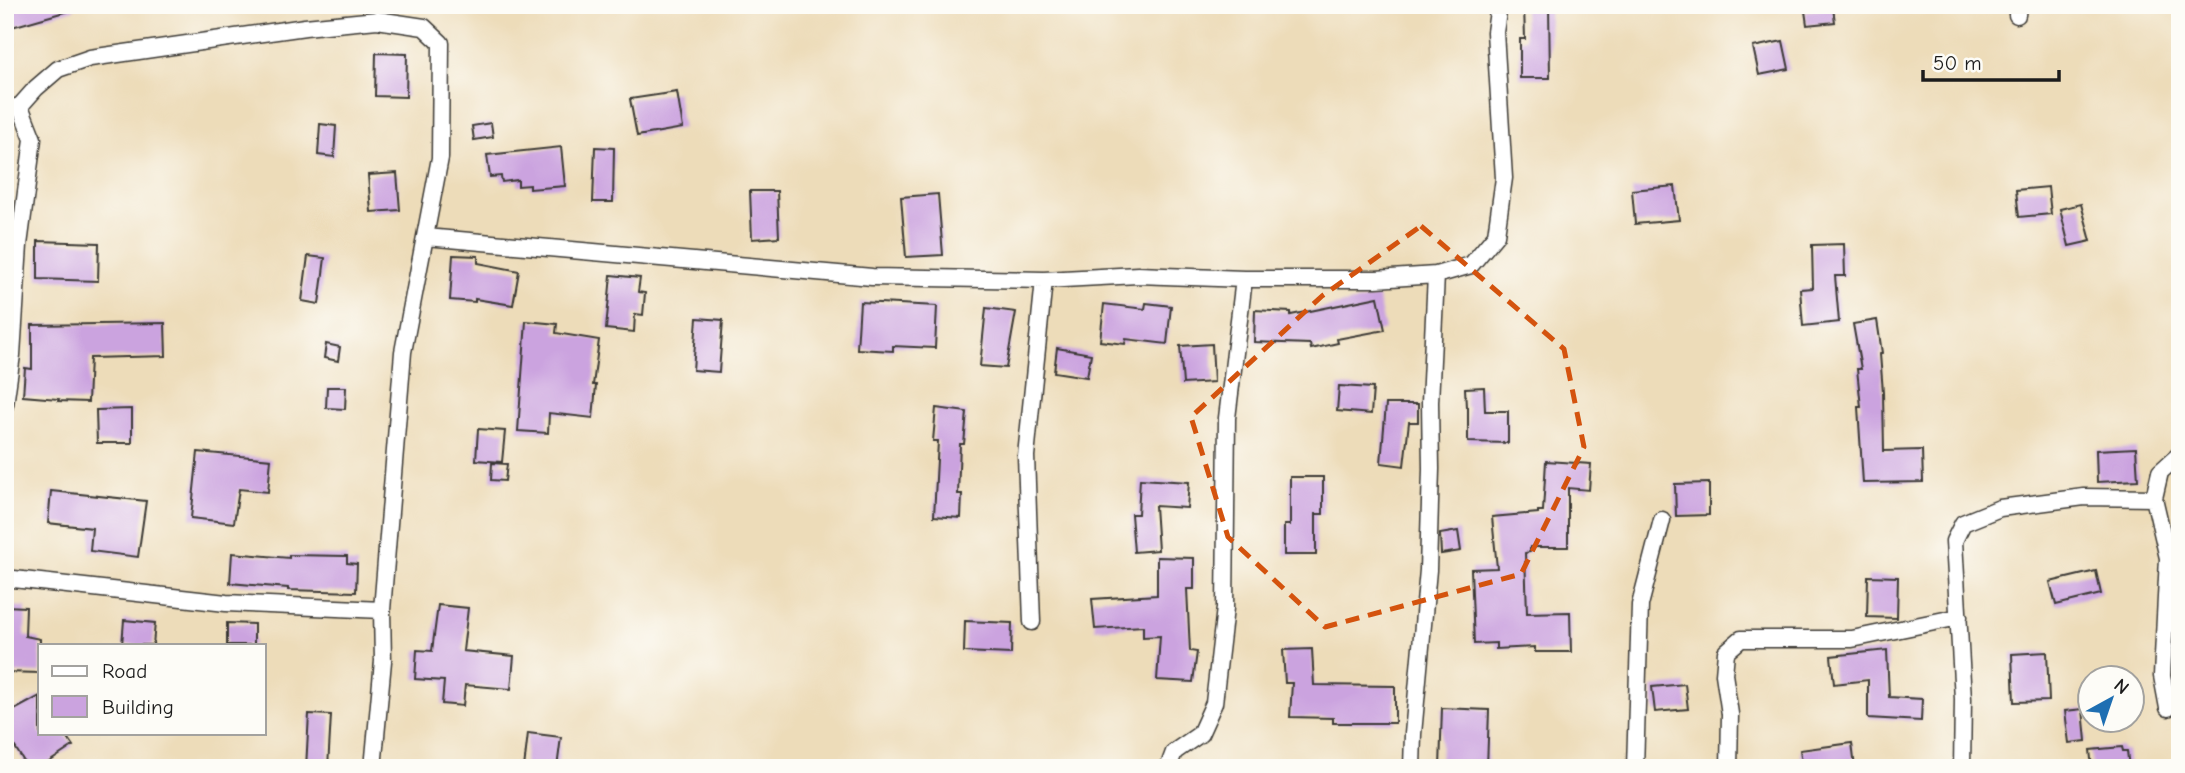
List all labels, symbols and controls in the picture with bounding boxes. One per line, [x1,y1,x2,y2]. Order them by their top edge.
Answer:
scale bar [1923,38,2059,82]
text: 50 m [1933,51,1982,75]
legend [38,644,266,734]
text: Road [102,659,147,683]
north arrow [2076,664,2146,734]
text: N [2109,674,2133,699]
text: Building [102,695,174,719]

